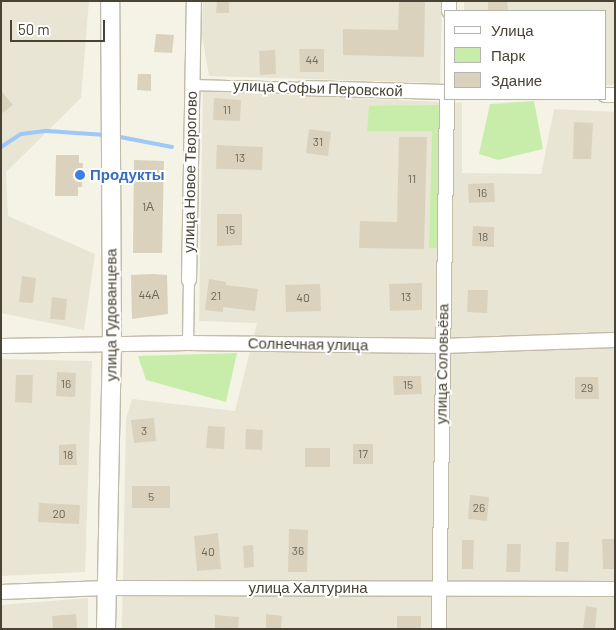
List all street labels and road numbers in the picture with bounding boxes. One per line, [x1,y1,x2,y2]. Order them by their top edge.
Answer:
street label: улица Софьи Перовской [233,76,403,100]
street label: улица Новое Творогово [180,91,200,253]
street label: улица Гудованцева [102,249,120,381]
street label: улица Соловьёва [432,304,452,424]
street label: Солнечная улица [248,334,368,354]
street label: улица Халтурина [248,579,368,597]

